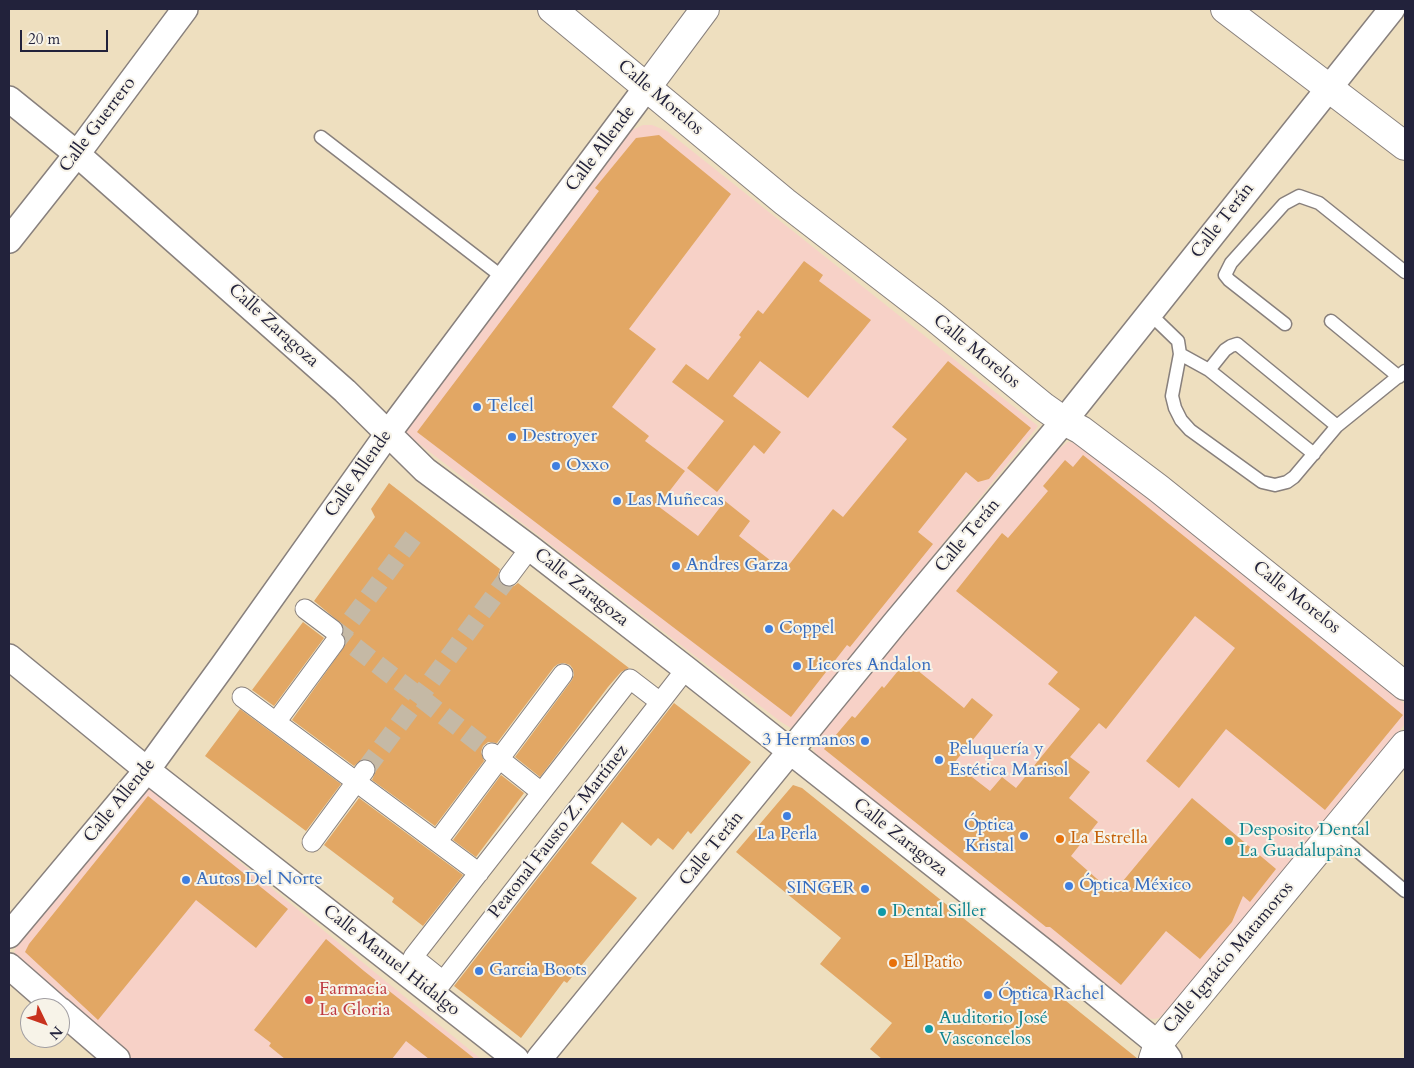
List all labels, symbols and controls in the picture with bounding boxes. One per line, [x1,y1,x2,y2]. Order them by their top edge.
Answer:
scale bar [22,20,110,52]
text: 20 m [28,29,60,49]
street label: Calle Morelos [613,56,707,140]
street label: Calle Guerrero [55,73,141,177]
street label: Calle Allende [562,102,640,196]
street label: Calle Terán [1187,179,1259,263]
street label: Calle Zaragoza [223,280,323,372]
street label: Calle Morelos [928,310,1024,394]
place label: Telcel [487,396,534,418]
marker: Telcel [471,401,483,413]
street label: Calle Allende [321,426,397,522]
place label: Destroyer [522,426,597,448]
marker: Destroyer [506,431,518,443]
place label: Oxxo [566,455,609,477]
marker: Oxxo [550,460,562,472]
place label: Las Muñecas [627,490,724,512]
marker: Las Muñecas [611,495,623,507]
street label: Calle Terán [931,495,1005,577]
street label: Calle Zaragoza [529,544,633,632]
place label: Andres Garza [686,555,789,577]
street label: Calle Morelos [1248,557,1344,639]
marker: Andres Garza [670,560,682,572]
place label: Coppel [779,618,834,640]
marker: Coppel [763,623,775,635]
place label: Licores Andalon [807,655,931,677]
marker: Licores Andalon [791,660,803,672]
place label: 3 Hermanos [762,730,855,752]
marker: 3 Hermanos [859,735,871,747]
place label: Peluquería y Estética Marisol [949,739,1068,782]
street label: Peatonal Fausto Z. Martínez [485,741,633,923]
marker: Peluquería y Estética Marisol [933,754,945,766]
street label: Calle Allende [80,755,160,847]
street label: Calle Zaragoza [848,794,952,882]
street label: Calle Terán [675,807,749,891]
marker: La Perla [781,810,793,822]
place label: Óptica Kristal [964,815,1014,858]
place label: Desposito Dental La Guadalupana [1239,820,1370,862]
place label: La Perla [756,824,818,846]
place label: La Estrella [1070,828,1148,850]
marker: Óptica Kristal [1018,830,1030,842]
marker: La Estrella [1054,833,1066,845]
marker: Desposito Dental La Guadalupana [1223,835,1235,847]
place label: Autos Del Norte [196,869,323,891]
marker: Autos Del Norte [180,874,192,886]
place label: Óptica México [1079,875,1191,897]
place label: SINGER [787,878,855,900]
street label: Calle Ignácio Matamoros [1159,878,1299,1038]
marker: Óptica México [1063,880,1075,892]
marker: SINGER [859,883,871,895]
street label: Calle Manuel Hidalgo [318,901,464,1021]
place label: Dental Siller [892,901,986,923]
marker: Dental Siller [876,906,888,918]
place label: El Patio [903,952,962,974]
marker: El Patio [887,957,899,969]
place label: Garcia Boots [489,960,587,982]
marker: Garcia Boots [473,965,485,977]
place label: Farmacia La Gloria [319,979,390,1022]
place label: Óptica Rachel [998,984,1104,1006]
marker: Óptica Rachel [982,989,994,1001]
marker: Farmacia La Gloria [303,994,315,1006]
north arrow [20,998,70,1048]
place label: Auditorio José Vasconcelos [939,1008,1048,1050]
text: N [45,1022,67,1044]
marker: Auditorio José Vasconcelos [923,1023,935,1035]

